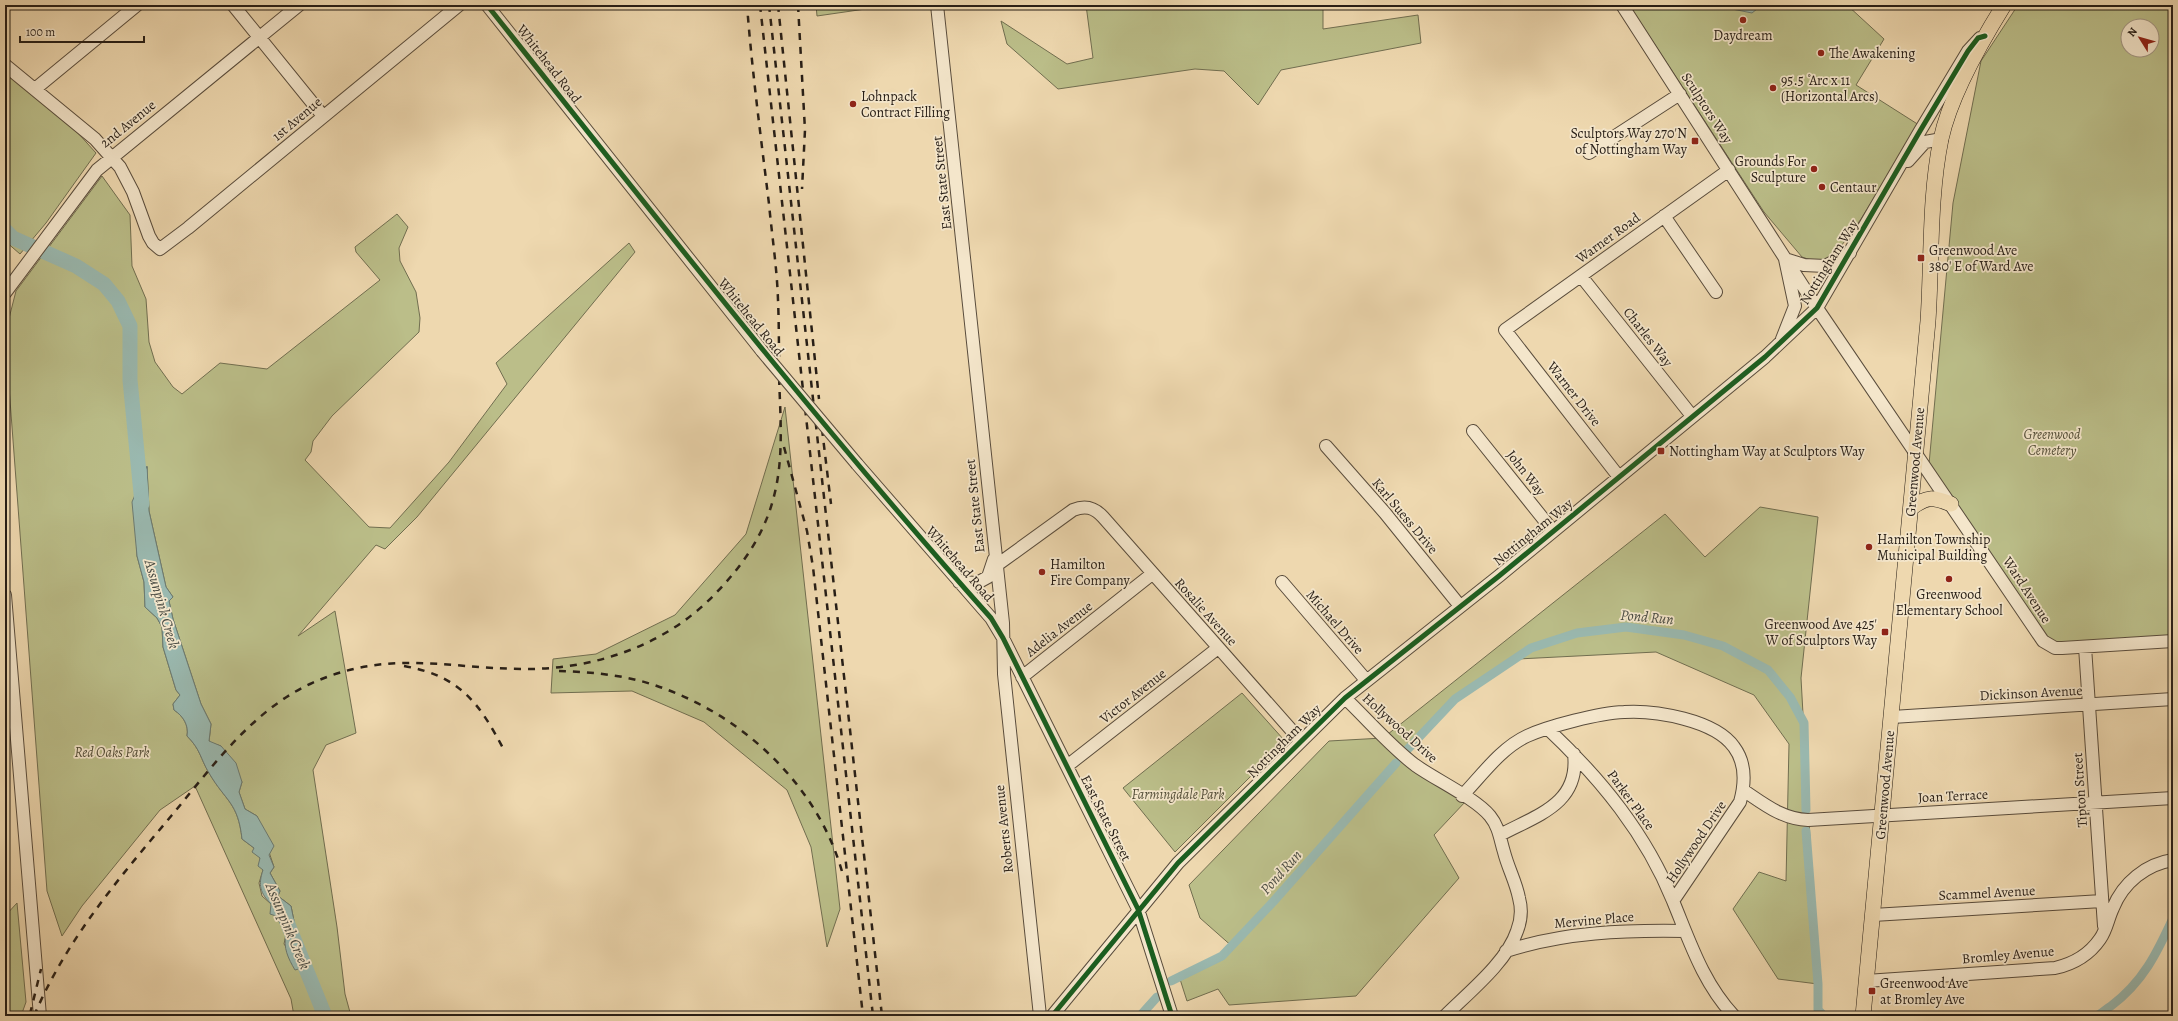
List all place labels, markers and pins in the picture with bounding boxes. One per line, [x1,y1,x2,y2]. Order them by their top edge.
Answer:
marker: Daydream [1738,15,1748,25]
place label: Daydream [1713,26,1773,45]
place label: The Awakening [1829,44,1915,63]
marker: The Awakening [1816,48,1826,58]
place label: 95.5 ̊ Arc x 11 (Horizontal Arcs) [1781,71,1879,106]
marker: 95.5 ̊ Arc x 11 (Horizontal Arcs) [1768,83,1778,93]
place label: Lohnpack Contract Filling [861,87,950,122]
marker: Lohnpack Contract Filling [848,99,858,109]
place label: Sculptors Way 270'N of Nottingham Way [1570,124,1688,159]
marker: Sculptors Way 270'N of Nottingham Way [1690,136,1700,146]
place label: Grounds For Sculpture [1735,152,1807,187]
marker: Grounds For Sculpture [1809,164,1819,174]
place label: Centaur [1830,178,1877,197]
marker: Centaur [1817,182,1827,192]
place label: Greenwood Ave 380' E of Ward Ave [1929,241,2034,276]
marker: Greenwood Ave 380' E of Ward Ave [1916,253,1926,263]
place label: Nottingham Way at Sculptors Way [1669,442,1865,461]
marker: Nottingham Way at Sculptors Way [1656,446,1666,456]
place label: Hamilton Township Municipal Building [1877,530,1990,565]
marker: Hamilton Township Municipal Building [1864,542,1874,552]
place label: Hamilton Fire Company [1050,555,1131,590]
marker: Hamilton Fire Company [1037,567,1047,577]
marker: Greenwood Elementary School [1944,574,1954,584]
place label: Greenwood Elementary School [1895,585,2003,620]
place label: Greenwood Ave 425' W of Sculptors Way [1764,615,1878,650]
marker: Greenwood Ave 425' W of Sculptors Way [1880,627,1890,637]
place label: Greenwood Ave at Bromley Ave [1880,974,1968,1009]
marker: Greenwood Ave at Bromley Ave [1867,986,1877,996]

